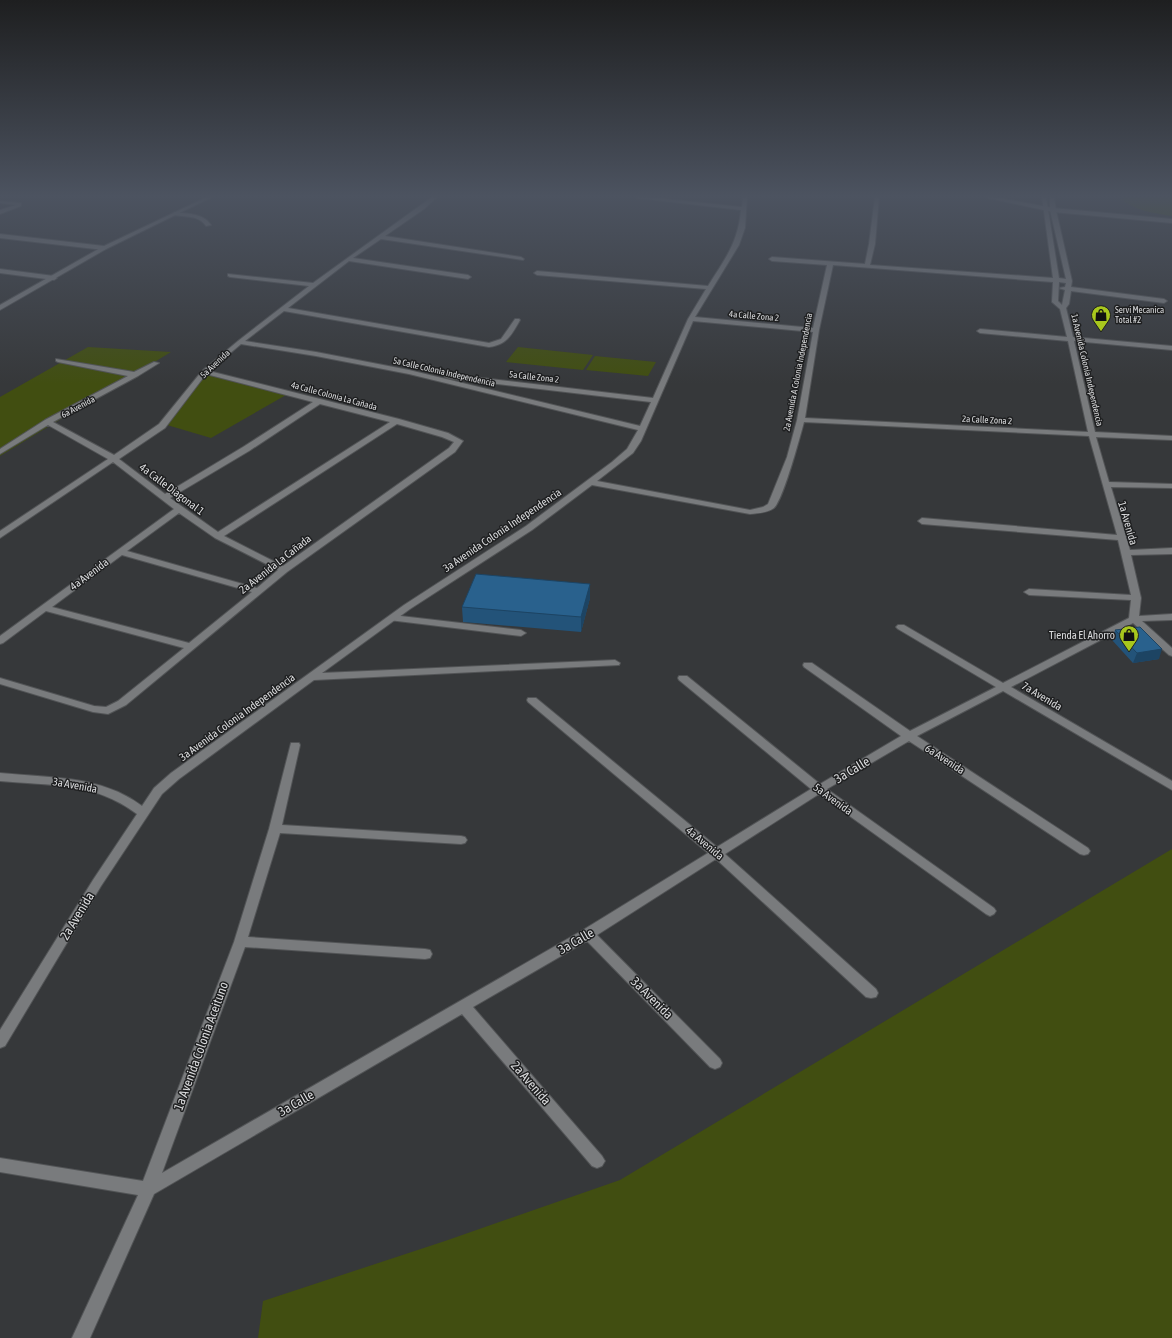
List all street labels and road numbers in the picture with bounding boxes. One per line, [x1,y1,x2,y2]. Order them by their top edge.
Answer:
street label: 4a Calle Zona 2 [729,309,779,323]
street label: 2a Avenida A Colonia Independencia [782,312,814,432]
street label: 1a Avenida Colonia Independencia [1069,313,1105,427]
street label: 5a Avenida [198,348,232,380]
street label: 5a Calle Colonia Independencia [392,355,496,389]
street label: 5a Calle Zona 2 [509,369,559,385]
street label: 4a Calle Colonia La Cañada [290,380,378,412]
street label: 6a Avenida [59,394,97,420]
street label: 2a Calle Zona 2 [962,414,1012,426]
street label: 4a Calle Diagonal 1 [137,461,207,517]
street label: 3a Avenida Colonia Independencia [441,486,563,574]
street label: 1a Avenida [1116,500,1140,546]
street label: 2a Avenida La Cañada [237,532,313,596]
street label: 4a Avenida [68,556,110,592]
street label: 3a Avenida Colonia Independencia [177,671,297,763]
street label: 7a Avenida [1020,679,1064,713]
street label: 6a Avenida [923,742,967,776]
street label: 3a Calle [832,754,872,786]
street label: 3a Avenida [52,775,98,795]
street label: 5a Avenida [811,781,855,817]
street label: 4a Avenida [684,824,726,862]
street label: 2a Avenida [57,889,97,943]
street label: 3a Calle [556,925,596,957]
street label: 3a Avenida [628,974,676,1022]
street label: 1a Avenida Colonia Aceituno [171,980,231,1112]
street label: 2a Avenida [508,1058,554,1108]
street label: 3a Calle [276,1087,316,1119]

